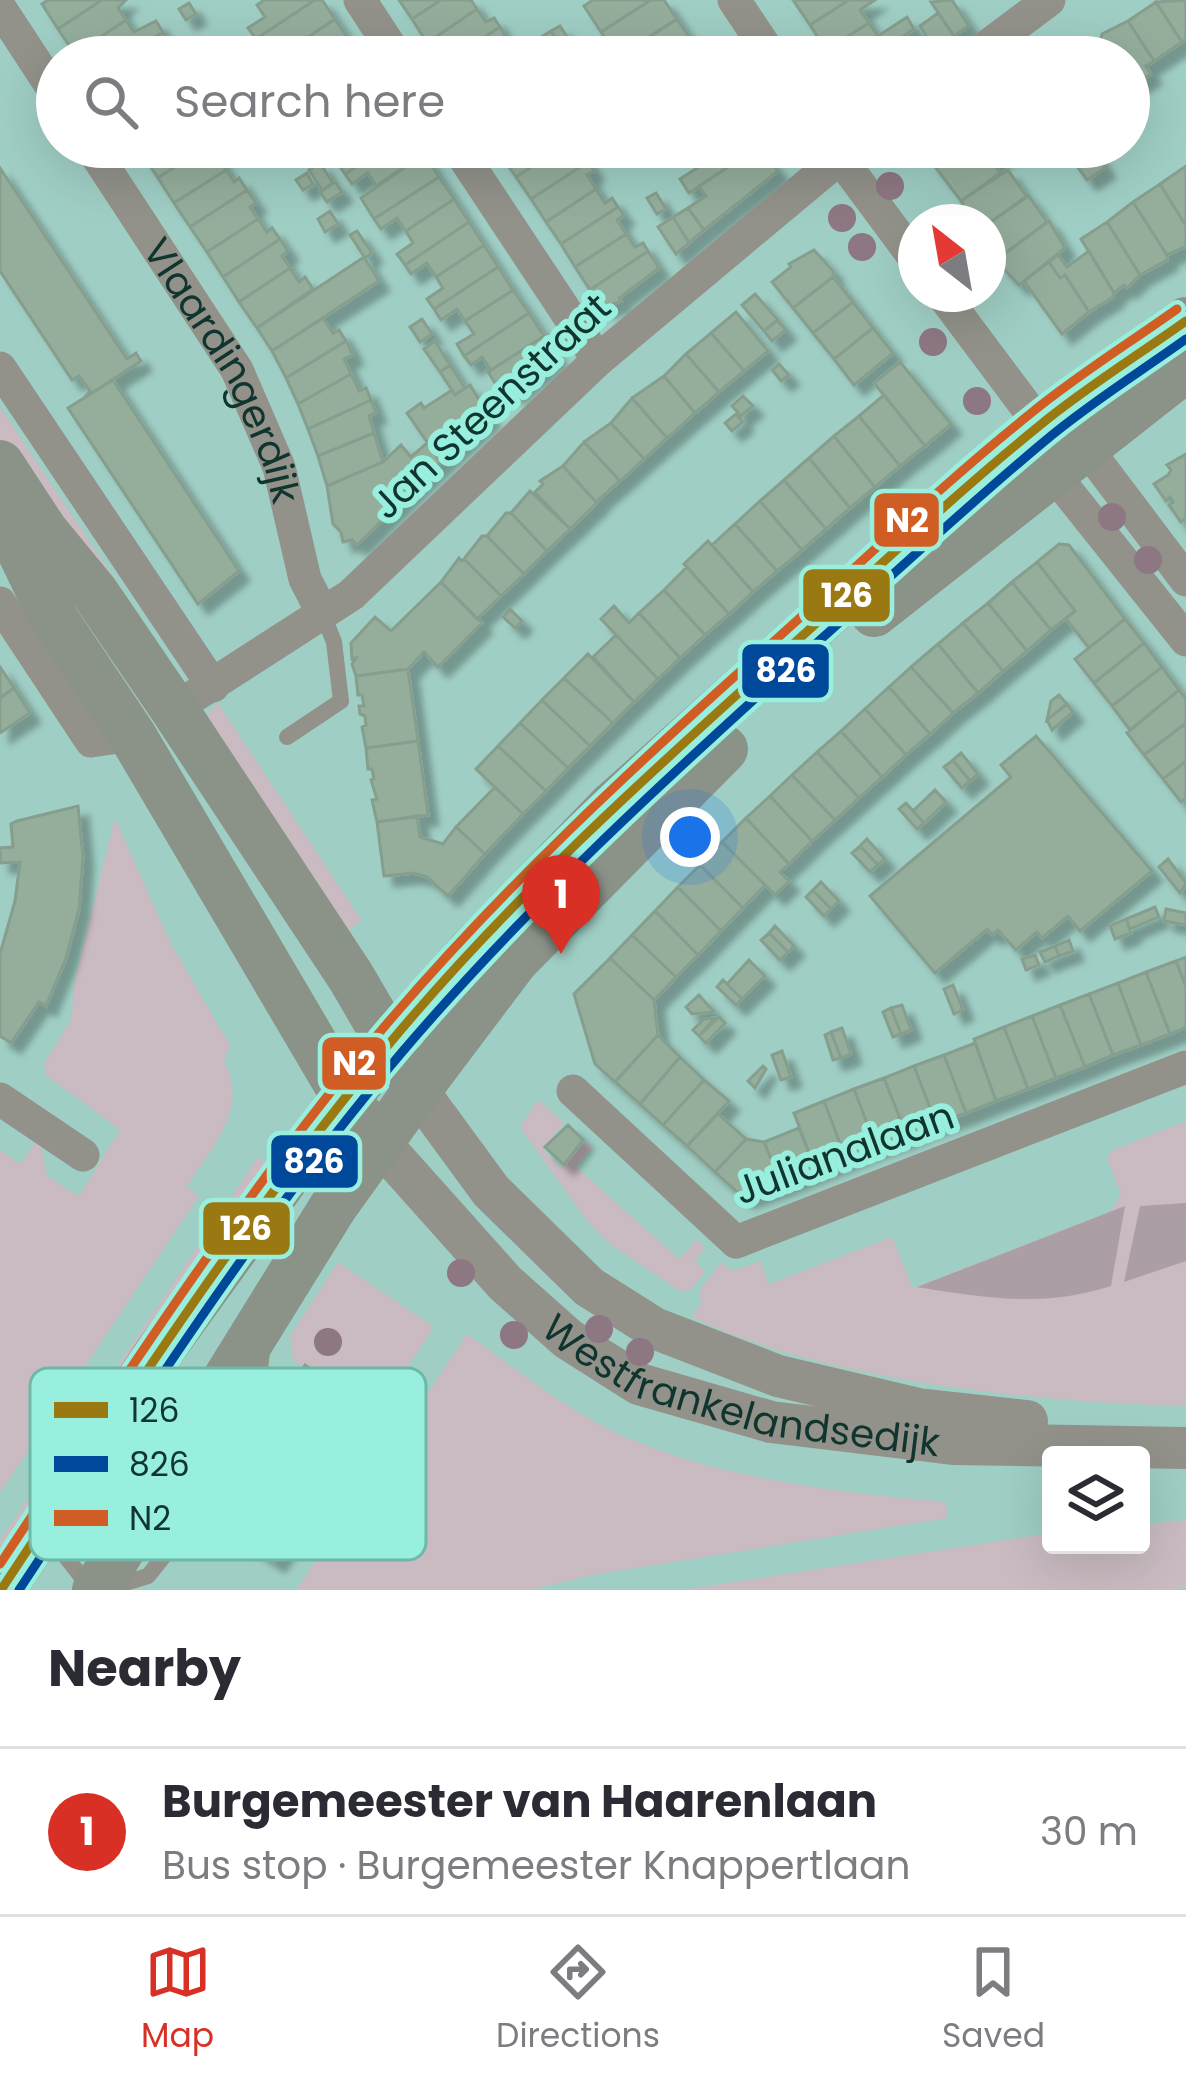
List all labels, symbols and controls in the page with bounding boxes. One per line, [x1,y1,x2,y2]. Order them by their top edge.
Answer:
search box [36,36,1150,168]
icon: search [78,69,144,135]
text: Search here [174,70,445,133]
north arrow [898,204,1006,312]
street label: Vlaardingerdijk [130,227,314,509]
street label: Jan Steenstraat [359,281,623,531]
line badge: N2 [872,491,941,549]
text: N2 [885,497,929,544]
line badge: 126 [801,567,892,624]
text: 126 [821,572,873,619]
line badge: 826 [740,642,831,700]
text: 826 [755,647,817,694]
your location [660,807,720,867]
pin: 1 [522,855,600,954]
line badge: N2 [320,1035,388,1092]
text: N2 [332,1040,376,1087]
street label: Julianalaan [727,1088,961,1218]
line badge: 826 [269,1133,360,1190]
text: 826 [283,1138,345,1185]
line badge: 126 [201,1200,292,1257]
text: 126 [220,1205,272,1252]
street label: Westfrankelandsedijk [530,1301,943,1470]
legend [30,1368,426,1560]
text: 126 [129,1387,180,1434]
text: 826 [129,1441,190,1488]
map controls [1042,1446,1150,1554]
button: layers [1042,1446,1150,1554]
text: N2 [129,1495,171,1542]
text: Nearby [48,1632,241,1704]
text: Burgemeester van Haarenlaan [162,1770,877,1833]
text: 1 [80,1804,94,1859]
text: 30 m [1040,1804,1138,1859]
text: Bus stop · Burgemeester Knappertlaan [162,1838,910,1893]
tab: Map [141,1939,214,2061]
tab: Directions [496,1939,660,2061]
tab: Saved [942,1939,1045,2061]

